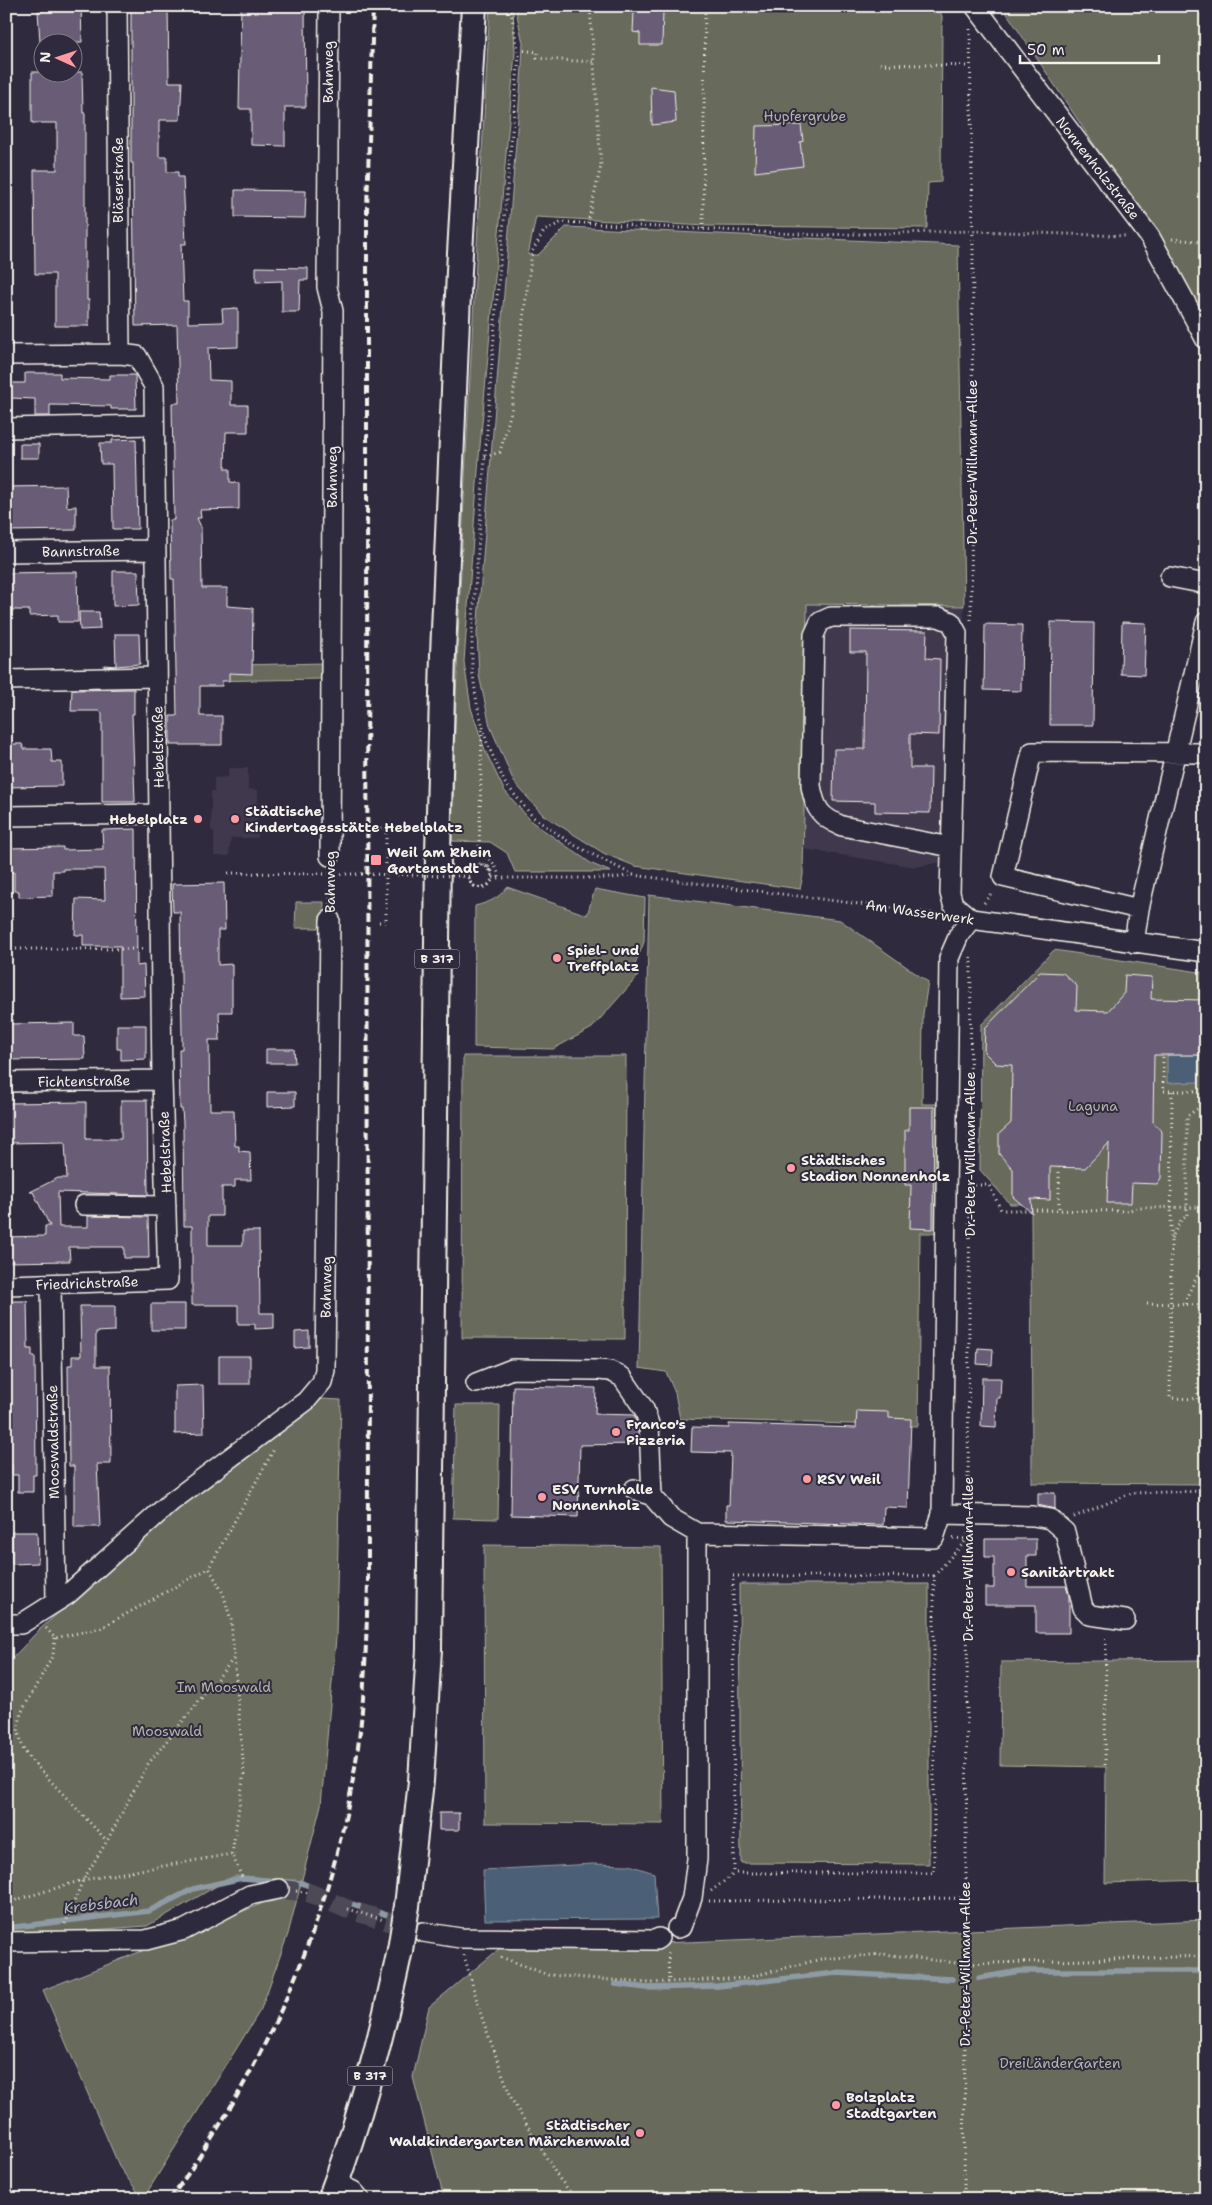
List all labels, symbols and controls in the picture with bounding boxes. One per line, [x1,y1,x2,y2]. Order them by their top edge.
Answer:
north arrow [32,32,82,82]
scale bar [1020,32,1158,64]
text: 50 m [1027,40,1065,60]
street label: Bahnweg [319,41,337,103]
text: N [36,51,54,63]
park label: Hupfergrube [764,107,847,125]
street label: Nonnenholzstraße [1052,113,1144,223]
street label: Bläserstraße [109,137,127,223]
street label: Dr.-Peter-Willmann-Allee [963,379,981,545]
street label: Bahnweg [323,446,341,508]
street label: Bannstraße [42,541,120,561]
street label: Hebelstraße [148,706,168,788]
place label: Städtische Kindertagesstätte Hebelplatz [245,802,463,836]
place label: Hebelplatz [109,810,188,828]
marker: Hebelplatz [192,813,204,825]
marker: Städtische Kindertagesstätte Hebelplatz [229,813,241,825]
place label: Weil am Rhein Gartenstadt [387,843,491,877]
street label: Bahnweg [321,851,339,913]
marker: Weil am Rhein Gartenstadt [369,853,383,867]
street label: Am Wasserwerk [864,895,976,929]
place label: Spiel- und Treffplatz [567,941,640,975]
road number: B 317 [414,950,460,969]
marker: Spiel- und Treffplatz [551,952,563,964]
street label: Fichtenstraße [37,1071,131,1091]
street label: Dr.-Peter-Willmann-Allee [961,1071,979,1237]
park label: Laguna [1068,1097,1118,1115]
street label: Hebelstraße [155,1111,175,1193]
place label: Städtisches Stadion Nonnenholz [801,1151,951,1185]
marker: Städtisches Stadion Nonnenholz [785,1162,797,1174]
street label: Bahnweg [316,1256,336,1318]
street label: Friedrichstraße [35,1272,139,1294]
street label: Mooswaldstraße [43,1385,63,1499]
place label: Franco's Pizzeria [626,1415,686,1449]
marker: Franco's Pizzeria [610,1426,622,1438]
place label: RSV Weil [817,1470,881,1488]
marker: RSV Weil [801,1473,813,1485]
street label: Dr.-Peter-Willmann-Allee [959,1476,977,1642]
place label: ESV Turnhalle Nonnenholz [552,1480,653,1514]
marker: ESV Turnhalle Nonnenholz [536,1491,548,1503]
place label: Sanitärtrakt [1021,1563,1115,1581]
marker: Sanitärtrakt [1005,1566,1017,1578]
park label: Im Mooswald [177,1678,271,1696]
park label: Mooswald [132,1722,202,1740]
street label: Dr.-Peter-Willmann-Allee [956,1881,974,2047]
water label: Krebsbach [62,1889,140,1919]
park label: DreiLänderGarten [999,2054,1121,2072]
road number: B 317 [348,2066,392,2086]
place label: Bolzplatz Stadtgarten [846,2088,937,2122]
marker: Bolzplatz Stadtgarten [830,2099,842,2111]
place label: Städtischer Waldkindergarten Märchenwald [389,2116,630,2150]
marker: Städtischer Waldkindergarten Märchenwald [634,2127,646,2139]

